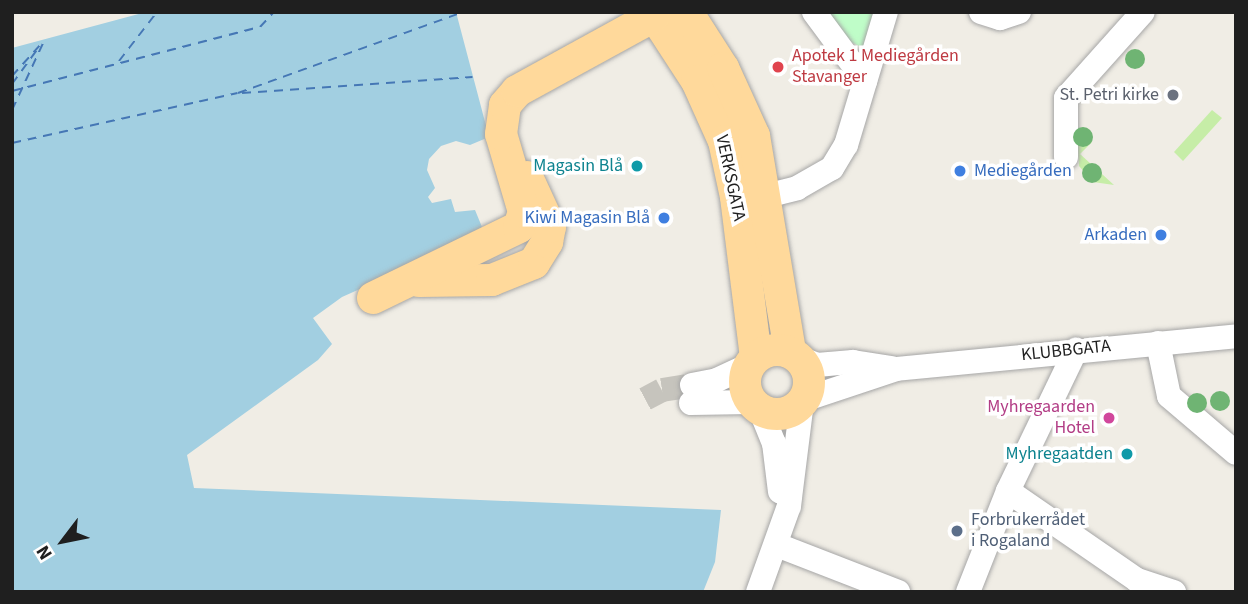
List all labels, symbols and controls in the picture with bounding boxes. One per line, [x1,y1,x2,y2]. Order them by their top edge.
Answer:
place label: Apotek 1 Mediegården Stavanger [792,46,959,88]
marker: Apotek 1 Mediegården Stavanger [770,59,786,75]
place label: St. Petri kirke [1060,84,1159,106]
marker: St. Petri kirke [1165,87,1181,103]
street label: VERKSGATA [710,133,750,223]
place label: Magasin Blå [533,155,623,177]
marker: Magasin Blå [629,158,645,174]
place label: Mediegården [974,160,1072,182]
marker: Mediegården [952,163,968,179]
place label: Kiwi Magasin Blå [525,207,650,229]
marker: Kiwi Magasin Blå [656,210,672,226]
place label: Arkaden [1084,224,1147,246]
marker: Arkaden [1153,227,1169,243]
street label: KLUBBGATA [1020,336,1112,366]
place label: Myhregaarden Hotel [987,397,1095,440]
marker: Myhregaarden Hotel [1101,410,1117,426]
place label: Myhregaatden [1006,443,1113,465]
marker: Myhregaatden [1119,446,1135,462]
north arrow [28,506,98,576]
place label: Forbrukerrådet i Rogaland [971,510,1085,552]
marker: Forbrukerrådet i Rogaland [949,523,965,539]
text: N [30,540,60,565]

